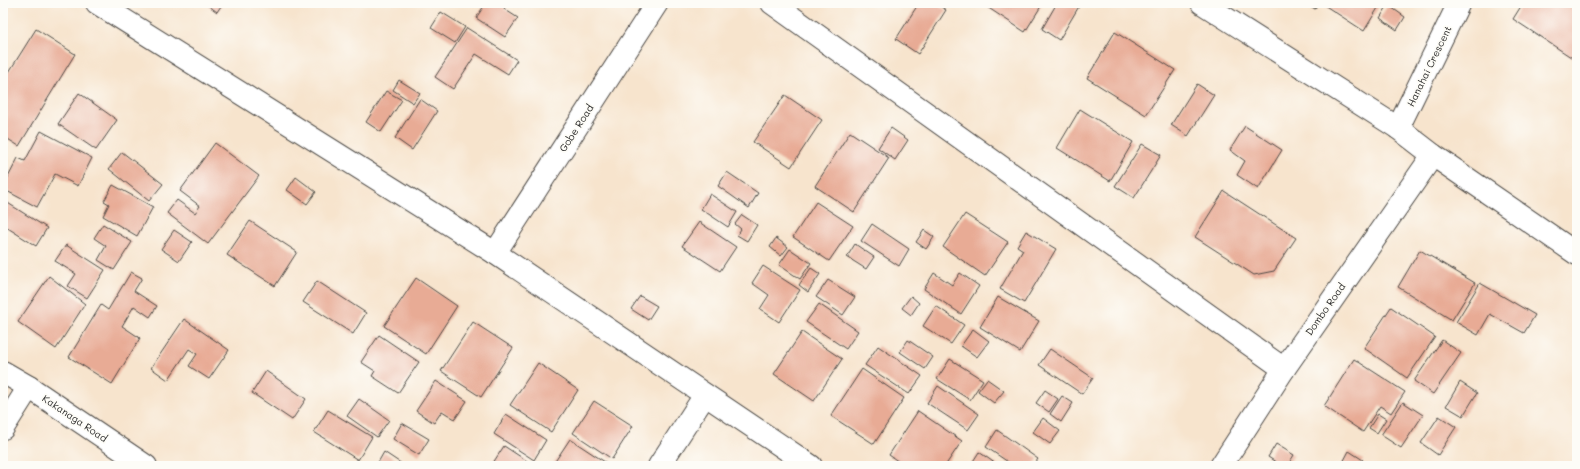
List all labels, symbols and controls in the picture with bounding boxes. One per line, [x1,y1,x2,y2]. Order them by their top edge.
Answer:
street label: Hanahai Crescent [1403,23,1455,109]
street label: Gobe Road [555,102,597,154]
street label: Dombo Road [1302,280,1348,338]
street label: Kakanaga Road [40,391,110,445]

